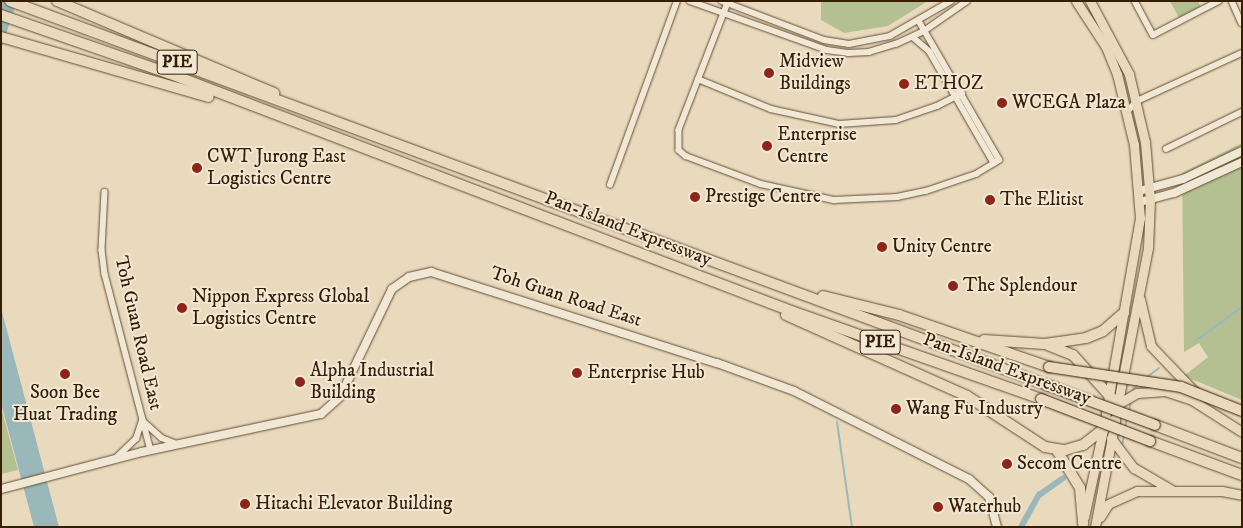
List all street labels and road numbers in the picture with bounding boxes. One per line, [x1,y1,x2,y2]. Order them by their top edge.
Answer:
road number: PIE [156,46,198,78]
street label: Pan-Island Expressway [541,187,715,271]
street label: Toh Guan Road East [109,254,167,412]
street label: Toh Guan Road East [488,262,644,332]
road number: PIE [859,327,901,358]
street label: Pan-Island Expressway [920,328,1094,410]

